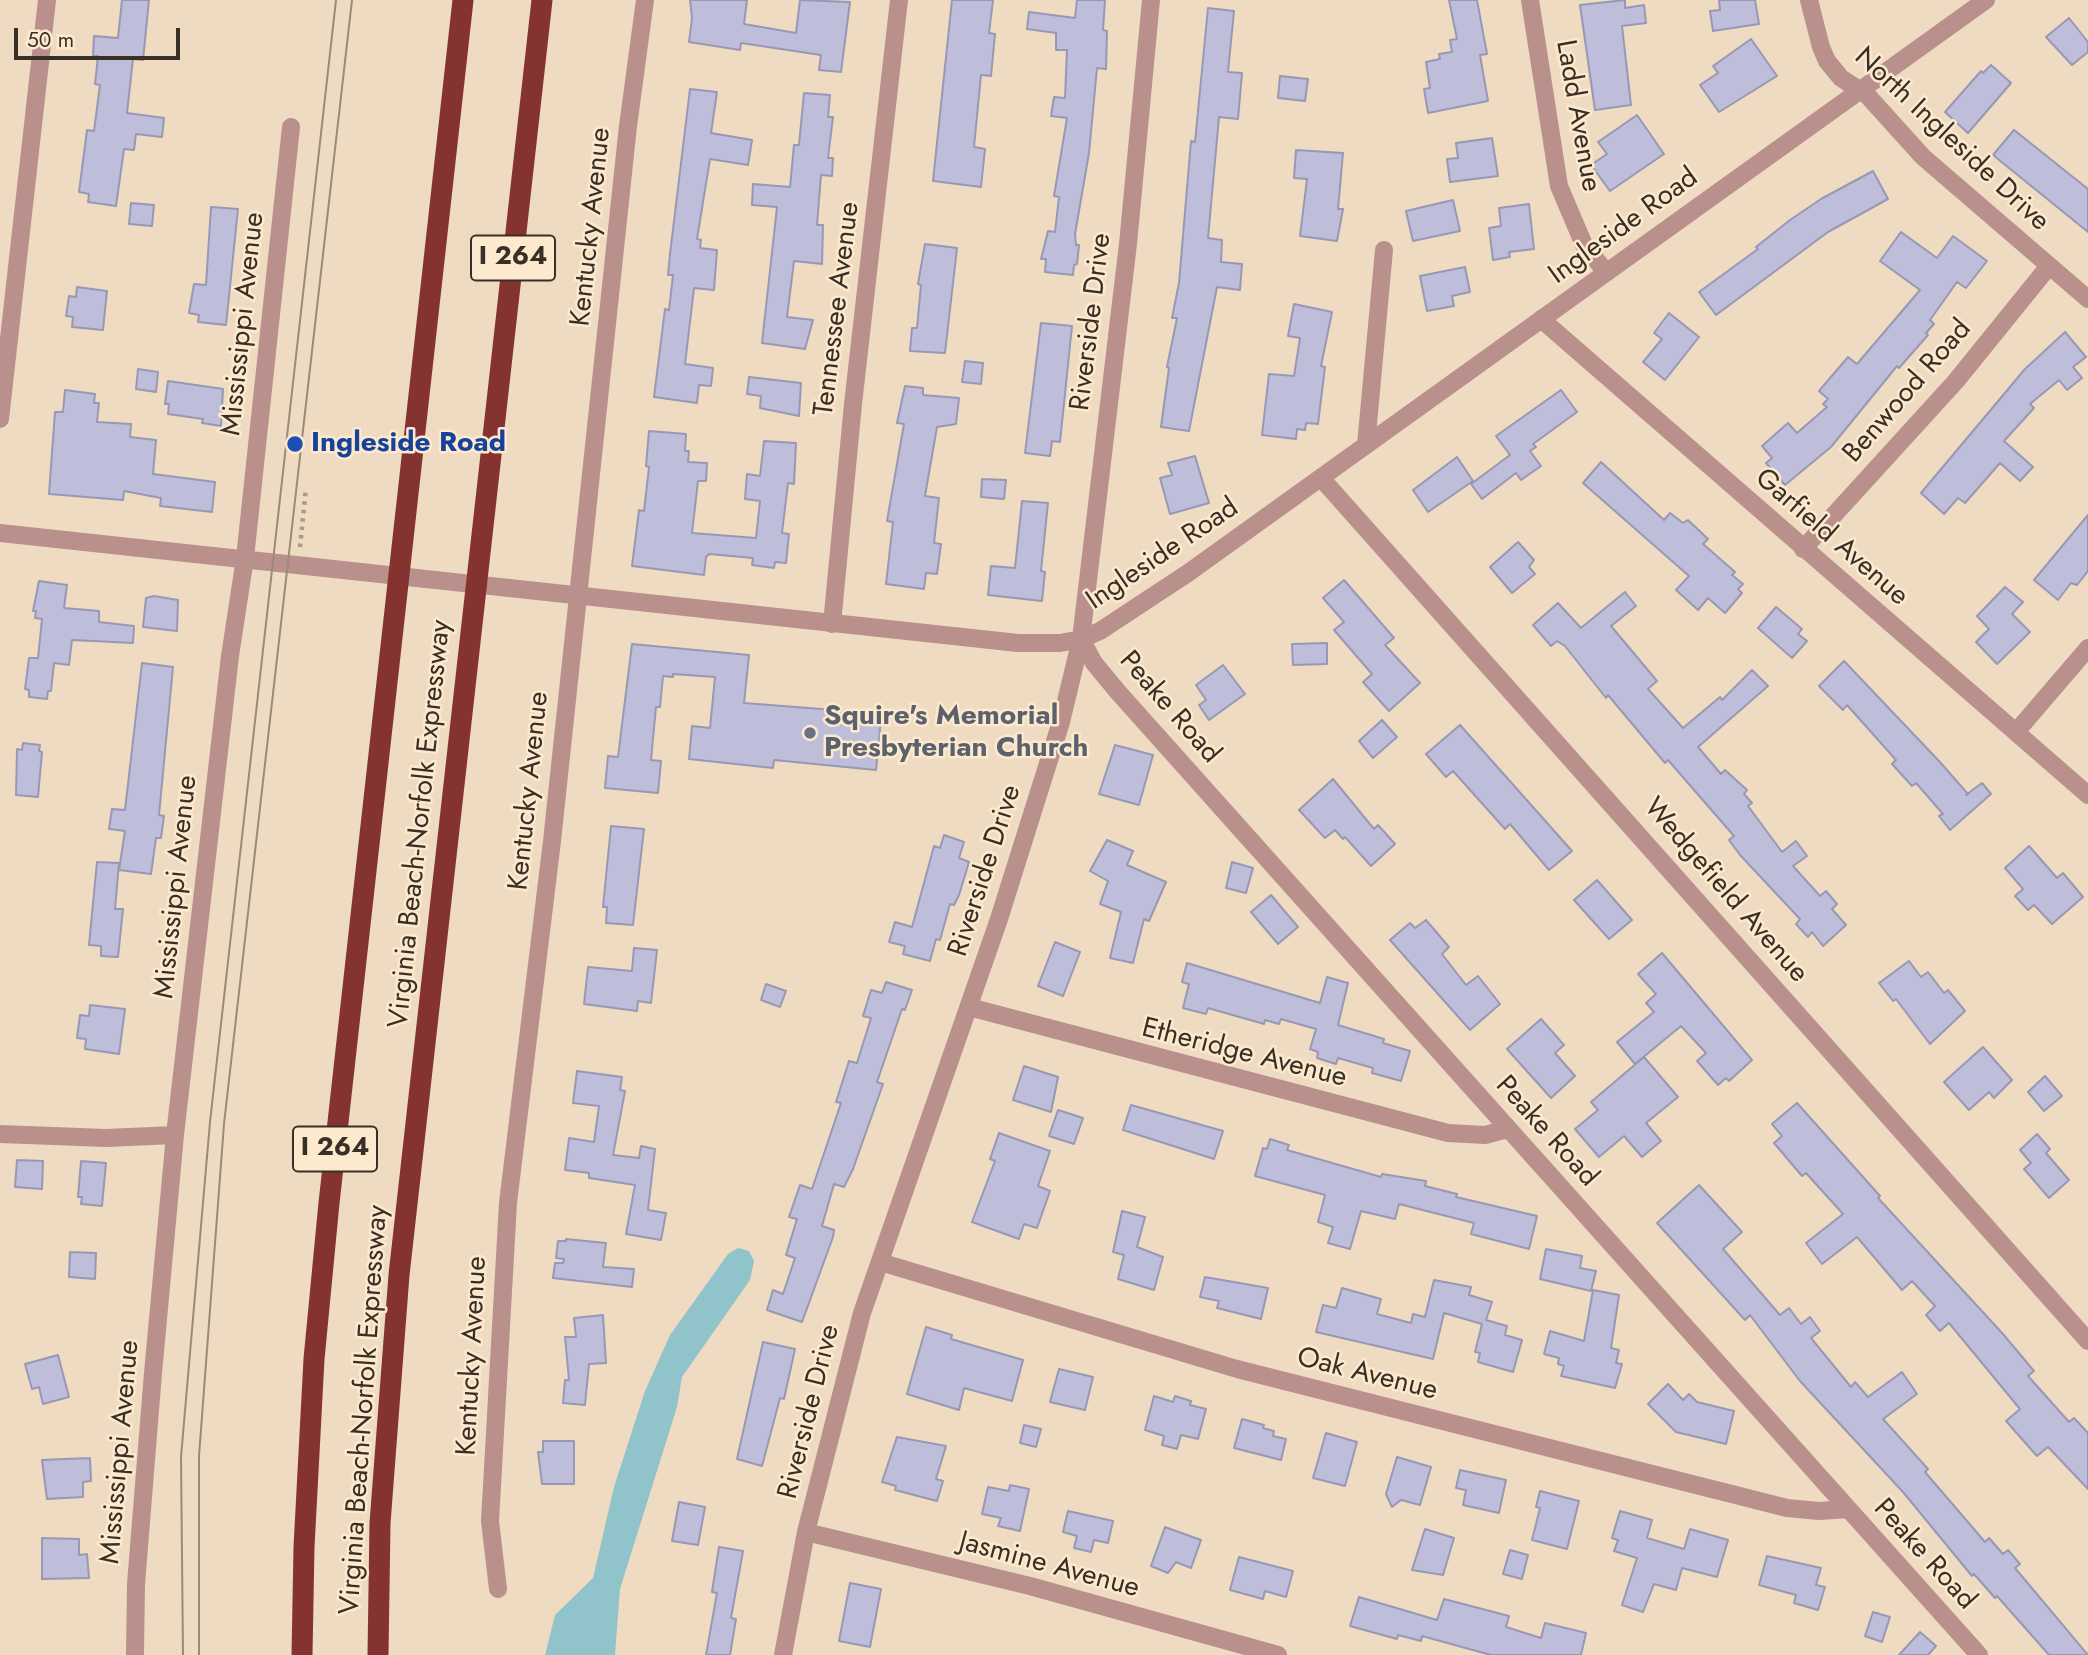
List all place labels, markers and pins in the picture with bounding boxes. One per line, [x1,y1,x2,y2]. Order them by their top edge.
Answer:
place label: Ingleside Road [311,427,506,461]
marker: Ingleside Road [285,434,305,454]
place label: Squire's Memorial Presbyterian Church [824,700,1089,766]
marker: Squire's Memorial Presbyterian Church [802,725,818,741]

